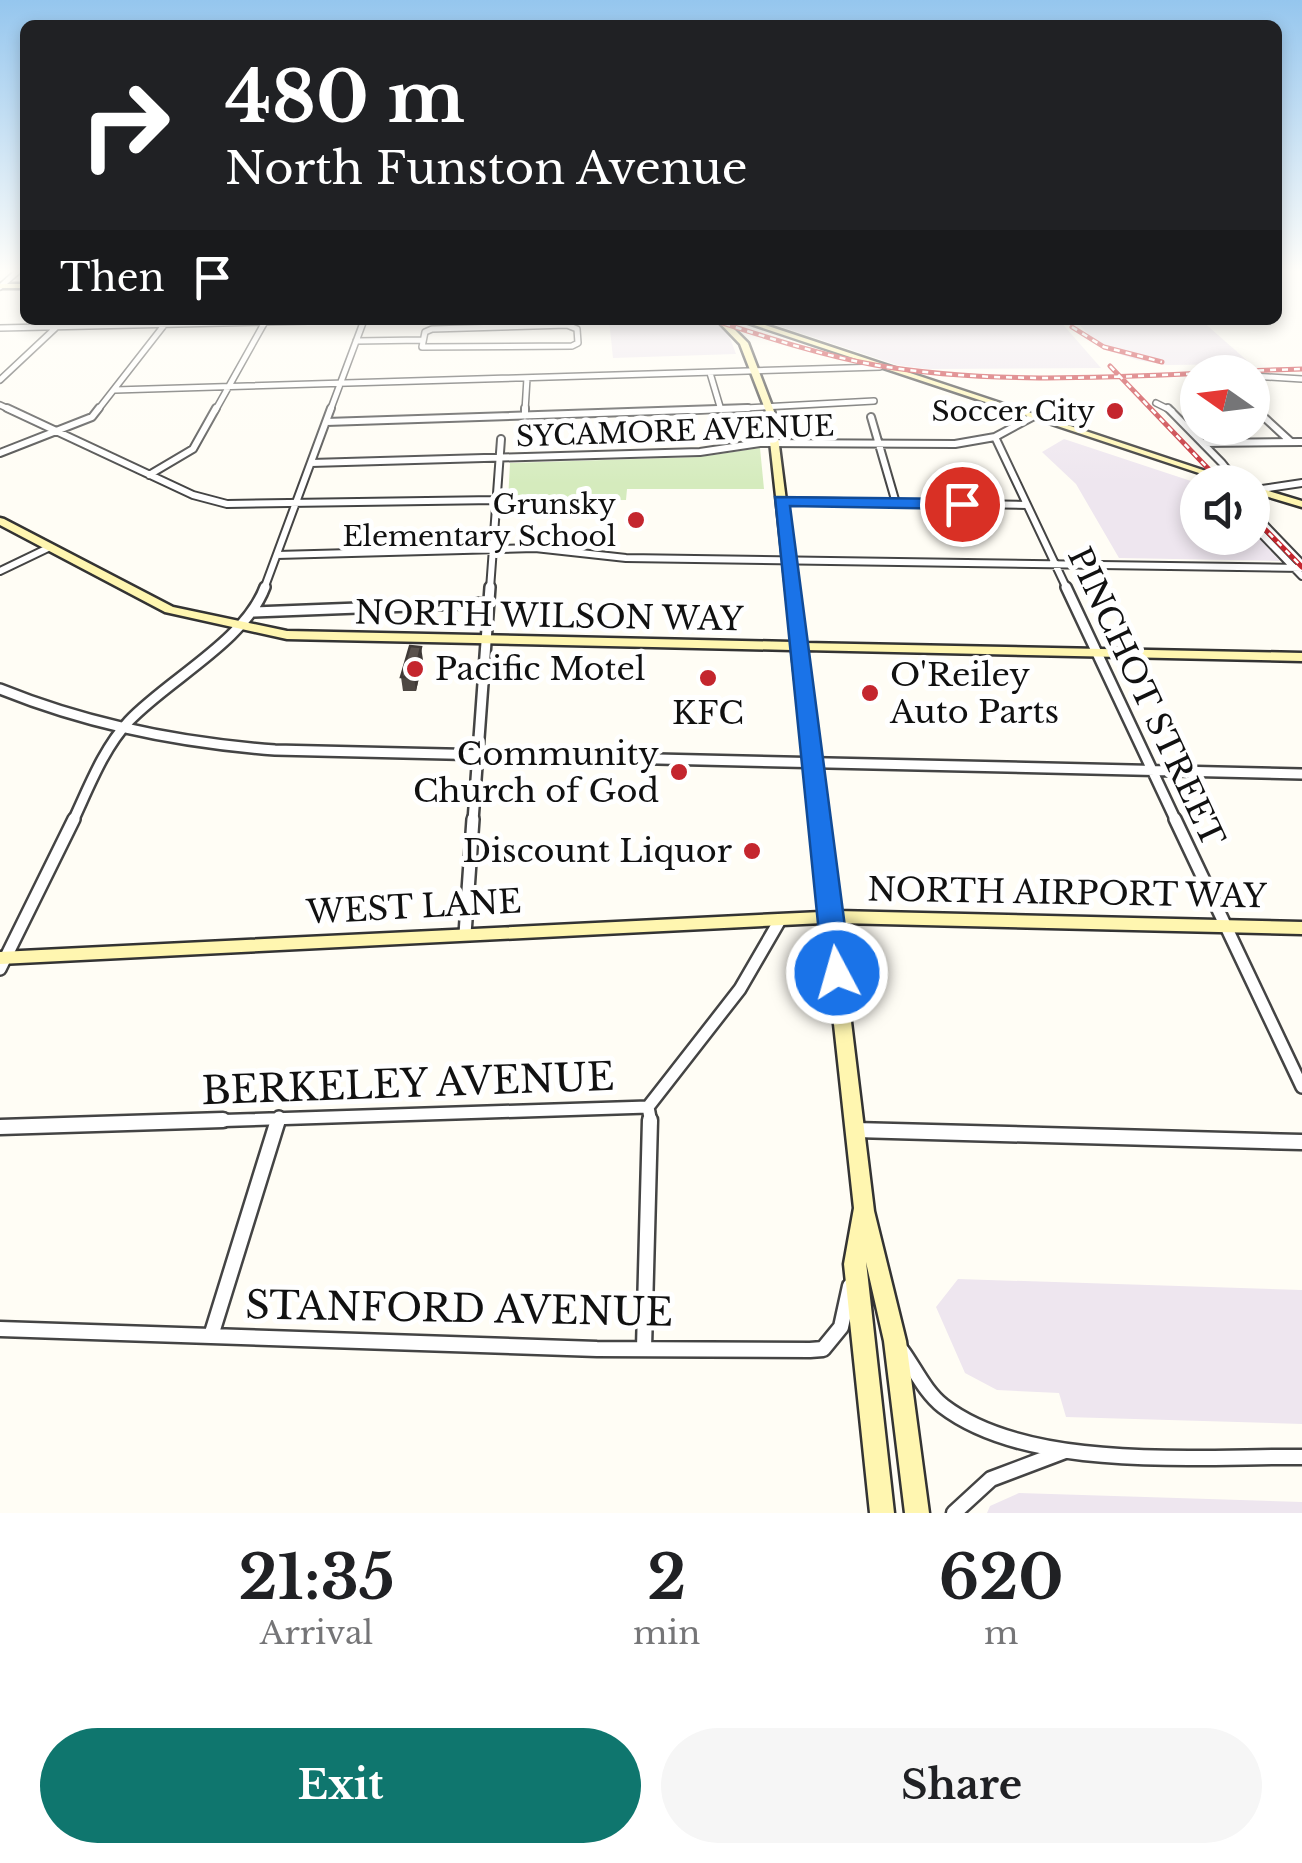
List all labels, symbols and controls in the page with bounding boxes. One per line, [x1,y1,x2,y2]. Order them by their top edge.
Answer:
text: 480 m [225,54,465,141]
icon: right [60,60,190,190]
text: North Funston Avenue [225,140,748,196]
icon: arrive [185,250,240,305]
text: Then [60,254,165,301]
north arrow [1180,355,1270,445]
map controls [1180,355,1270,555]
place label: Soccer City [931,394,1095,429]
marker: Soccer City [1104,400,1126,422]
street label: SYCAMORE AVENUE [515,408,835,455]
pin [920,462,1005,547]
button: sound [1180,465,1270,555]
icon: arrive [935,477,990,532]
place label: Grunsky Elementary School [343,487,616,554]
marker: Grunsky Elementary School [625,509,647,531]
street label: PINCHOT STREET [1059,541,1233,853]
street label: NORTH WILSON WAY [354,593,744,639]
place label: Pacific Motel [435,649,645,689]
place label: O'Reiley Auto Parts [889,655,1059,732]
marker: Pacific Motel [404,658,426,680]
marker: KFC [697,667,719,689]
marker: O'Reiley Auto Parts [859,682,881,704]
place label: KFC [672,693,744,733]
place label: Community Church of God [413,734,660,811]
marker: Community Church of God [668,761,690,783]
place label: Discount Liquor [463,831,733,871]
marker: Discount Liquor [741,840,763,862]
street label: NORTH AIRPORT WAY [867,870,1268,916]
street label: WEST LANE [304,881,523,933]
position arrow [785,921,889,1025]
street label: BERKELEY AVENUE [201,1053,615,1114]
street label: STANFORD AVENUE [245,1281,673,1336]
text: 21:35 [238,1541,395,1615]
text: 2 [647,1541,686,1615]
text: 620 [939,1541,1064,1615]
text: Arrival [260,1613,373,1653]
text: min [633,1613,700,1653]
text: m [984,1613,1018,1653]
button: Exit [40,1728,641,1843]
button: Share [661,1728,1262,1843]

